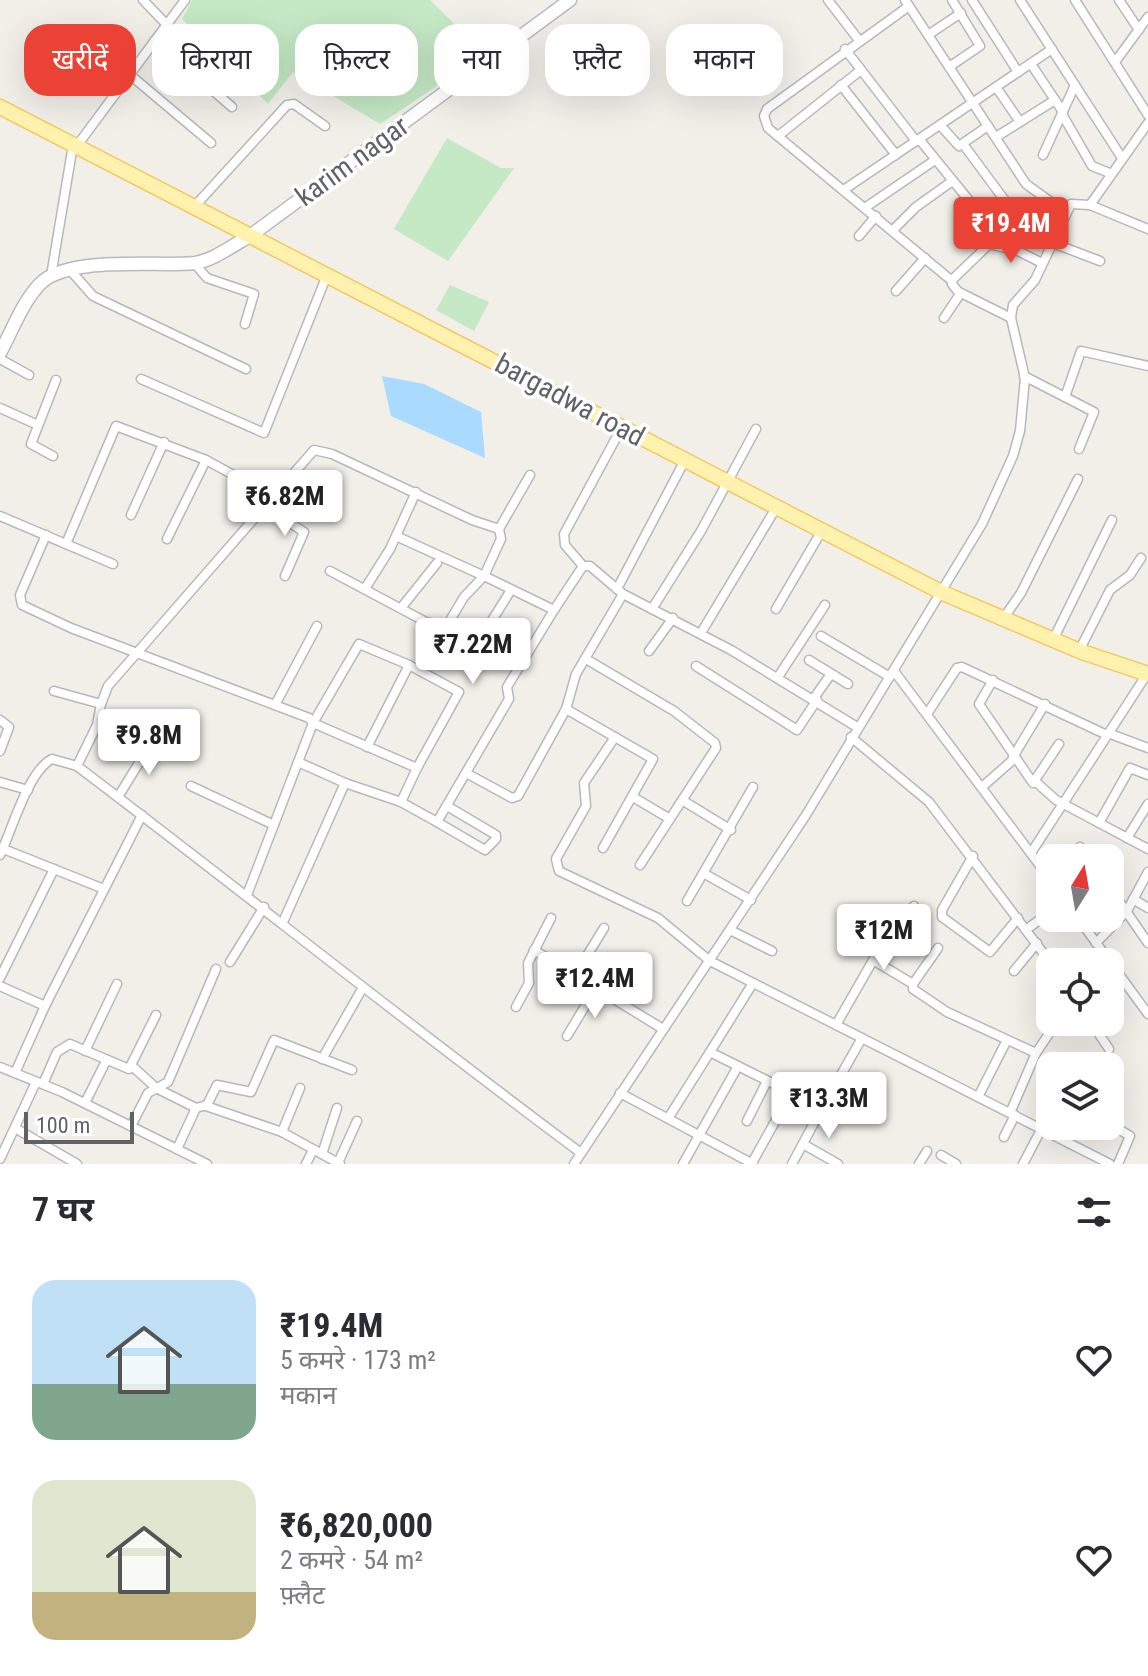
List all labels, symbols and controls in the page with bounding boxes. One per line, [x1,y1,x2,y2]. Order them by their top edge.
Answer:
chip: खरीदें [24,24,136,96]
chip: किराया [152,24,279,96]
chip: फ़िल्टर [295,24,418,96]
chip: नया [434,24,529,96]
chip: फ़्लैट [545,24,650,96]
chip: मकान [666,24,783,96]
street label: karim nagar [289,109,415,213]
pin: ₹19.4M [946,197,1076,265]
text: ₹19.4M [972,208,1051,238]
street label: bargadwa road [490,347,650,453]
pin: ₹6.82M [220,470,350,538]
text: ₹6.82M [246,481,325,511]
pin: ₹7.22M [408,618,538,686]
text: ₹7.22M [434,629,513,659]
pin: ₹9.8M [93,709,205,777]
text: ₹9.8M [116,720,182,750]
north arrow [1036,844,1124,932]
map controls [1036,844,1124,1140]
pin: ₹12M [837,904,931,972]
text: ₹12M [855,915,913,945]
button: locate [1036,948,1124,1036]
pin: ₹12.4M [530,952,660,1020]
text: ₹12.4M [556,963,635,993]
button: layers [1036,1052,1124,1140]
pin: ₹13.3M [764,1072,894,1140]
text: ₹13.3M [790,1083,869,1113]
scale bar [24,1108,134,1144]
text: 100 m [36,1113,90,1138]
text: 7 घर [32,1189,94,1229]
icon: filters [1072,1190,1116,1234]
text: ₹19.4M [280,1305,383,1345]
icon: home [96,1312,192,1408]
icon: heart [1072,1338,1116,1382]
text: 5 कमरे · 173 m² [280,1345,436,1375]
text: मकान [280,1380,337,1410]
text: ₹6,820,000 [280,1505,433,1545]
icon: home [96,1512,192,1608]
icon: heart [1072,1538,1116,1582]
text: 2 कमरे · 54 m² [280,1545,423,1575]
text: फ़्लैट [280,1580,325,1610]

